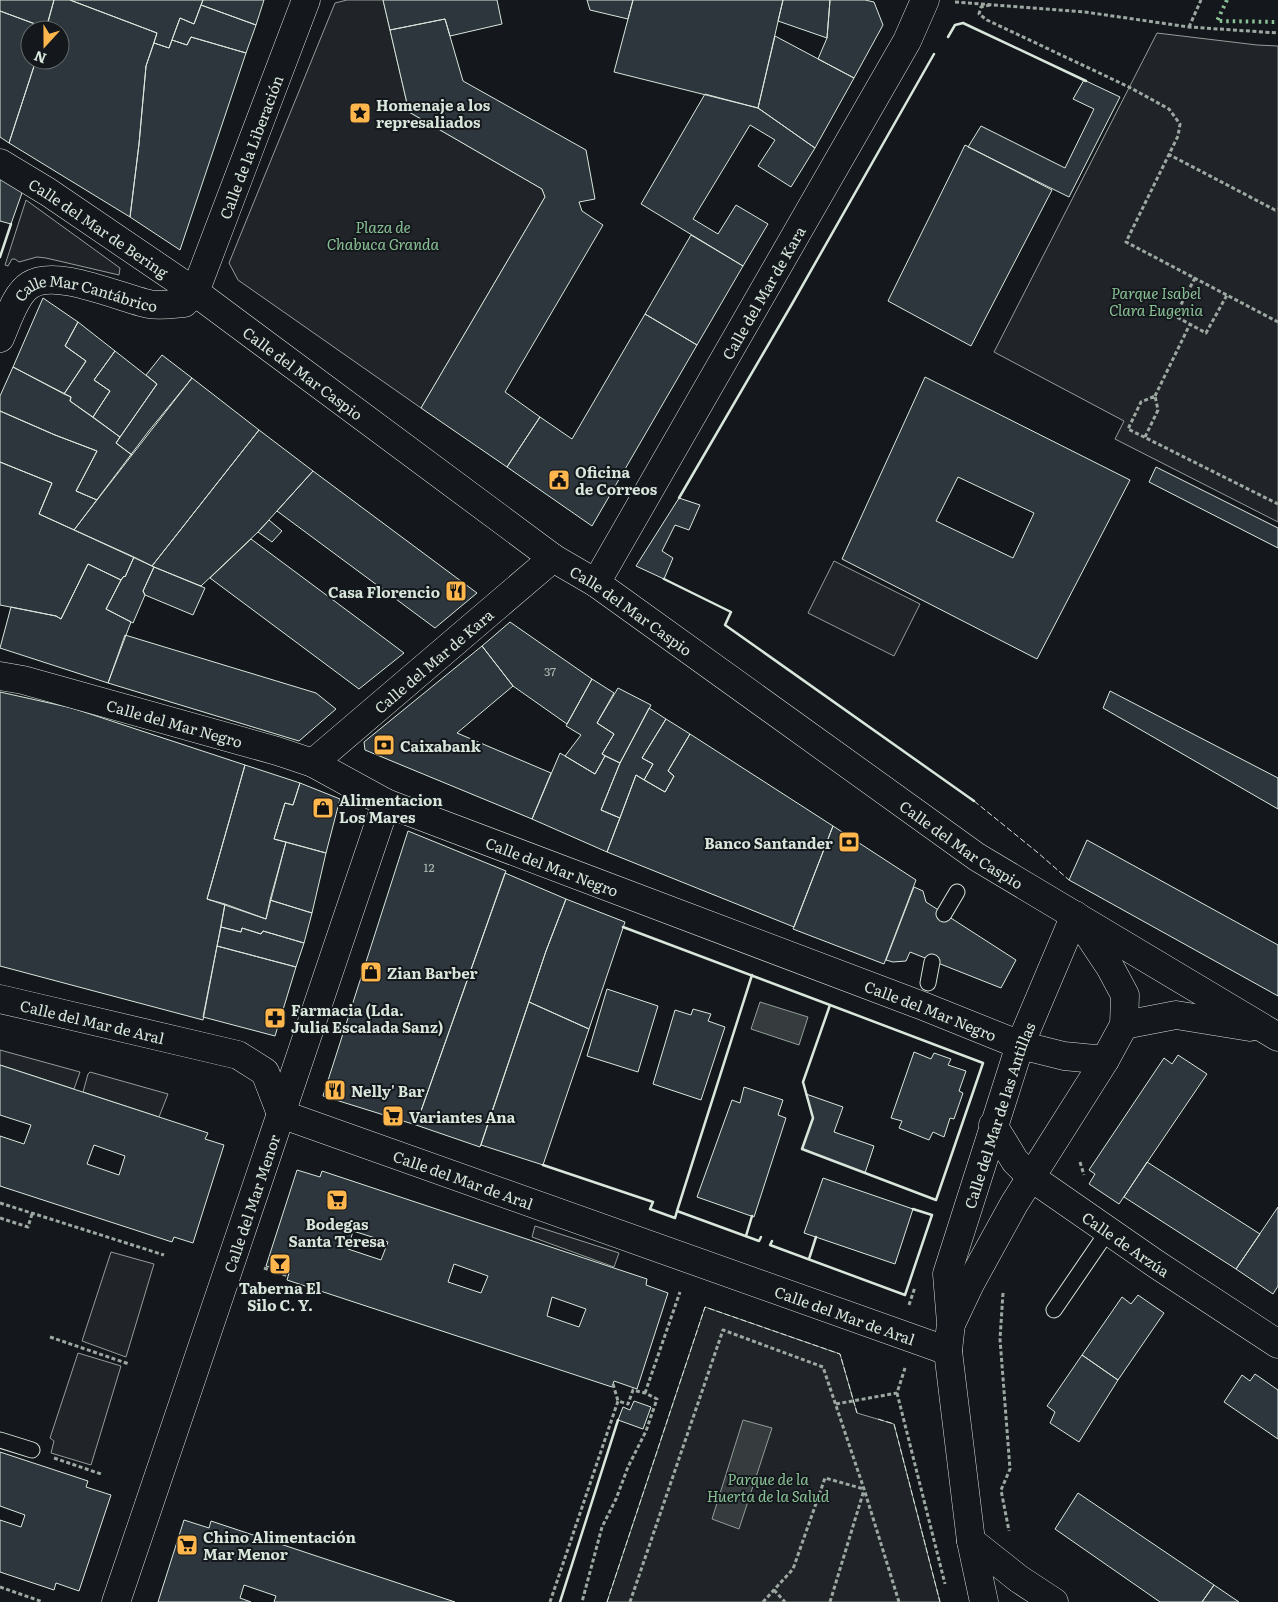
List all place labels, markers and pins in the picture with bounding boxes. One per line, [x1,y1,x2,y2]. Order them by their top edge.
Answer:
place label: Homenaje a los represaliados [376,93,491,133]
place icon: Homenaje a los represaliados [348,101,372,125]
place label: Oficina de Correos [575,460,658,500]
public building icon: Oficina de Correos [547,468,571,492]
restaurant icon: Casa Florencio [444,579,468,603]
place label: Casa Florencio [328,580,440,603]
bank icon: Caixabank [372,733,396,757]
place label: Caixabank [400,734,482,757]
place label: Alimentacion Los Mares [339,788,443,828]
shop icon: Alimentacion Los Mares [311,796,335,820]
bank icon: Banco Santander [837,830,861,854]
place label: Banco Santander [704,831,833,854]
shop icon: Zian Barber [359,960,383,984]
place label: Zian Barber [387,961,478,984]
place label: Farmacia (Lda. Julia Escalada Sanz) [291,998,443,1038]
pharmacy icon: Farmacia (Lda. Julia Escalada Sanz) [263,1006,287,1030]
restaurant icon: Nelly' Bar [323,1078,347,1102]
place label: Nelly' Bar [351,1079,425,1102]
supermarket icon: Variantes Ana [381,1104,405,1128]
place label: Variantes Ana [409,1105,516,1128]
supermarket icon: Bodegas Santa Teresa [325,1188,349,1212]
place label: Bodegas Santa Teresa [289,1212,386,1252]
bar icon: Taberna El Silo C. Y. [268,1252,292,1276]
place label: Taberna El Silo C. Y. [239,1276,322,1316]
place label: Chino Alimentación Mar Menor [203,1525,356,1565]
supermarket icon: Chino Alimentación Mar Menor [175,1533,199,1557]

